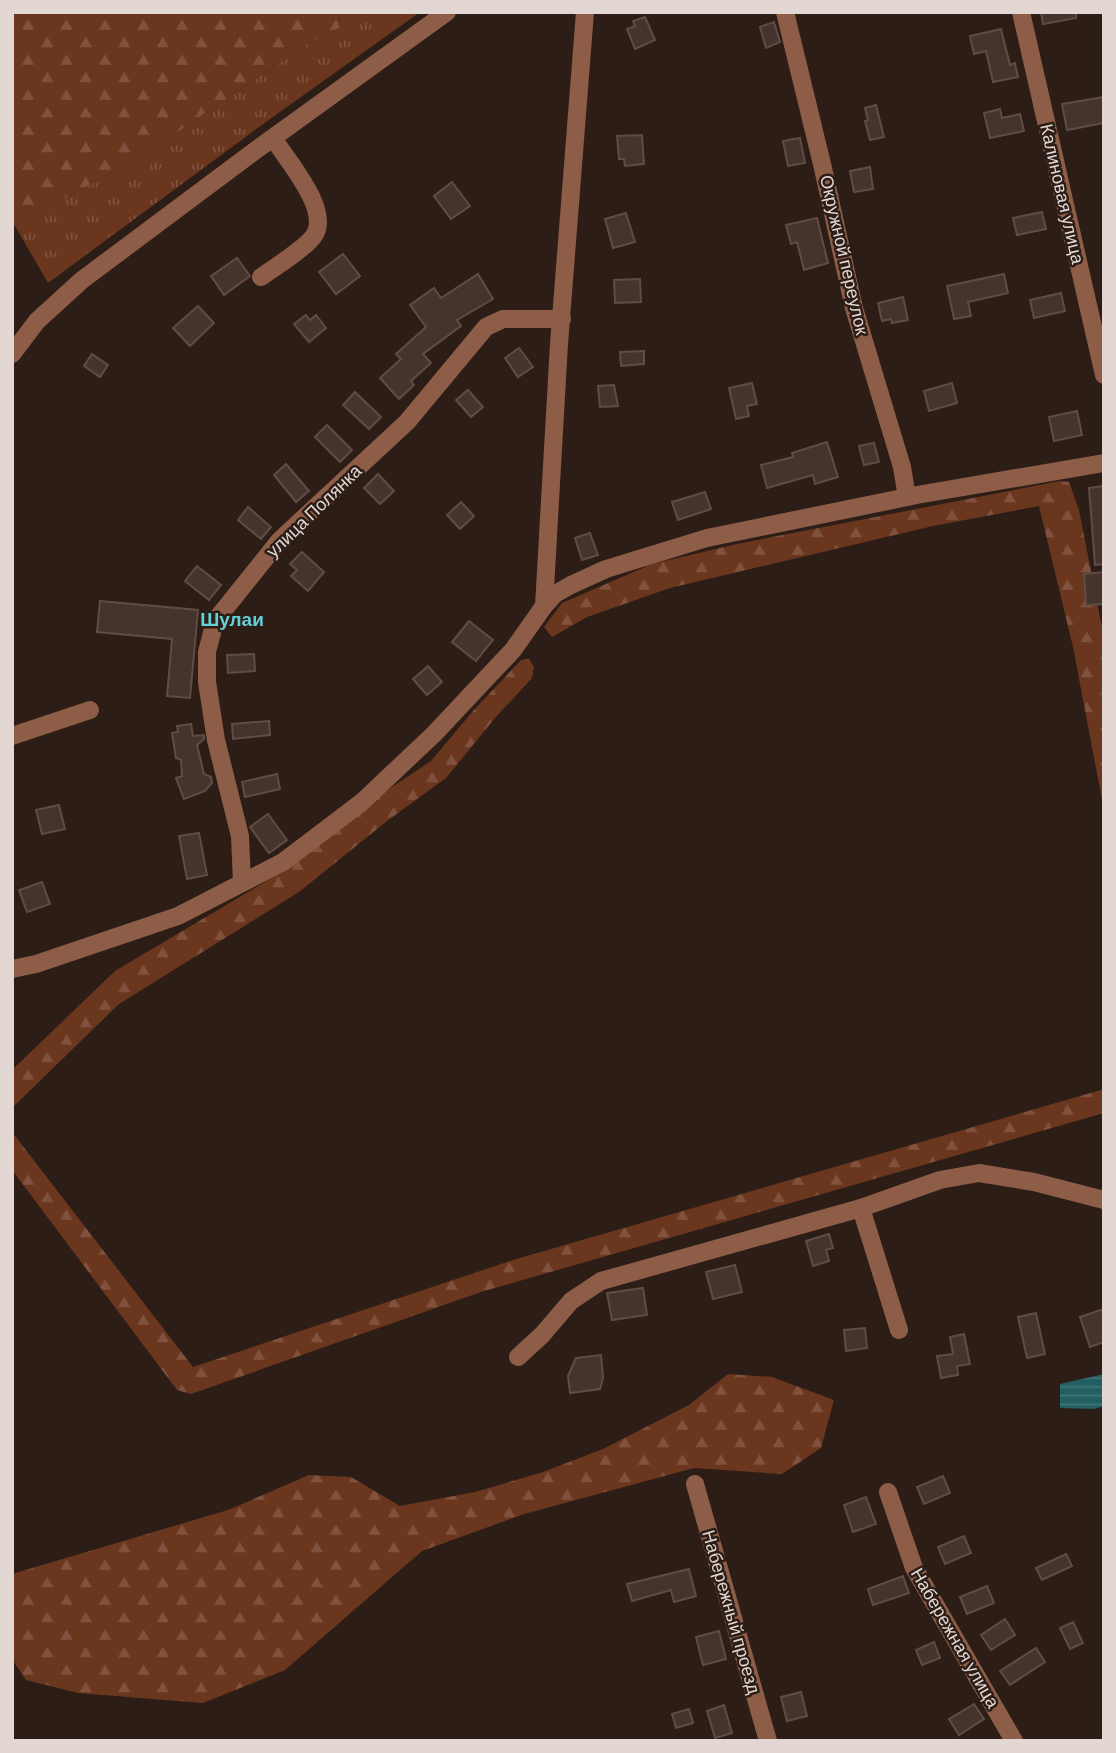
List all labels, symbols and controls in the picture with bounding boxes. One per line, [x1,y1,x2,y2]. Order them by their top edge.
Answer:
street label: Калиновая улица [1036,122,1090,267]
street label: Окружной переулок [816,173,874,337]
street label: улица Полянка [261,459,366,561]
district label: Шулаи [200,607,264,630]
street label: Набережный проезд [698,1527,766,1697]
street label: Набережная улица [907,1564,1005,1712]

